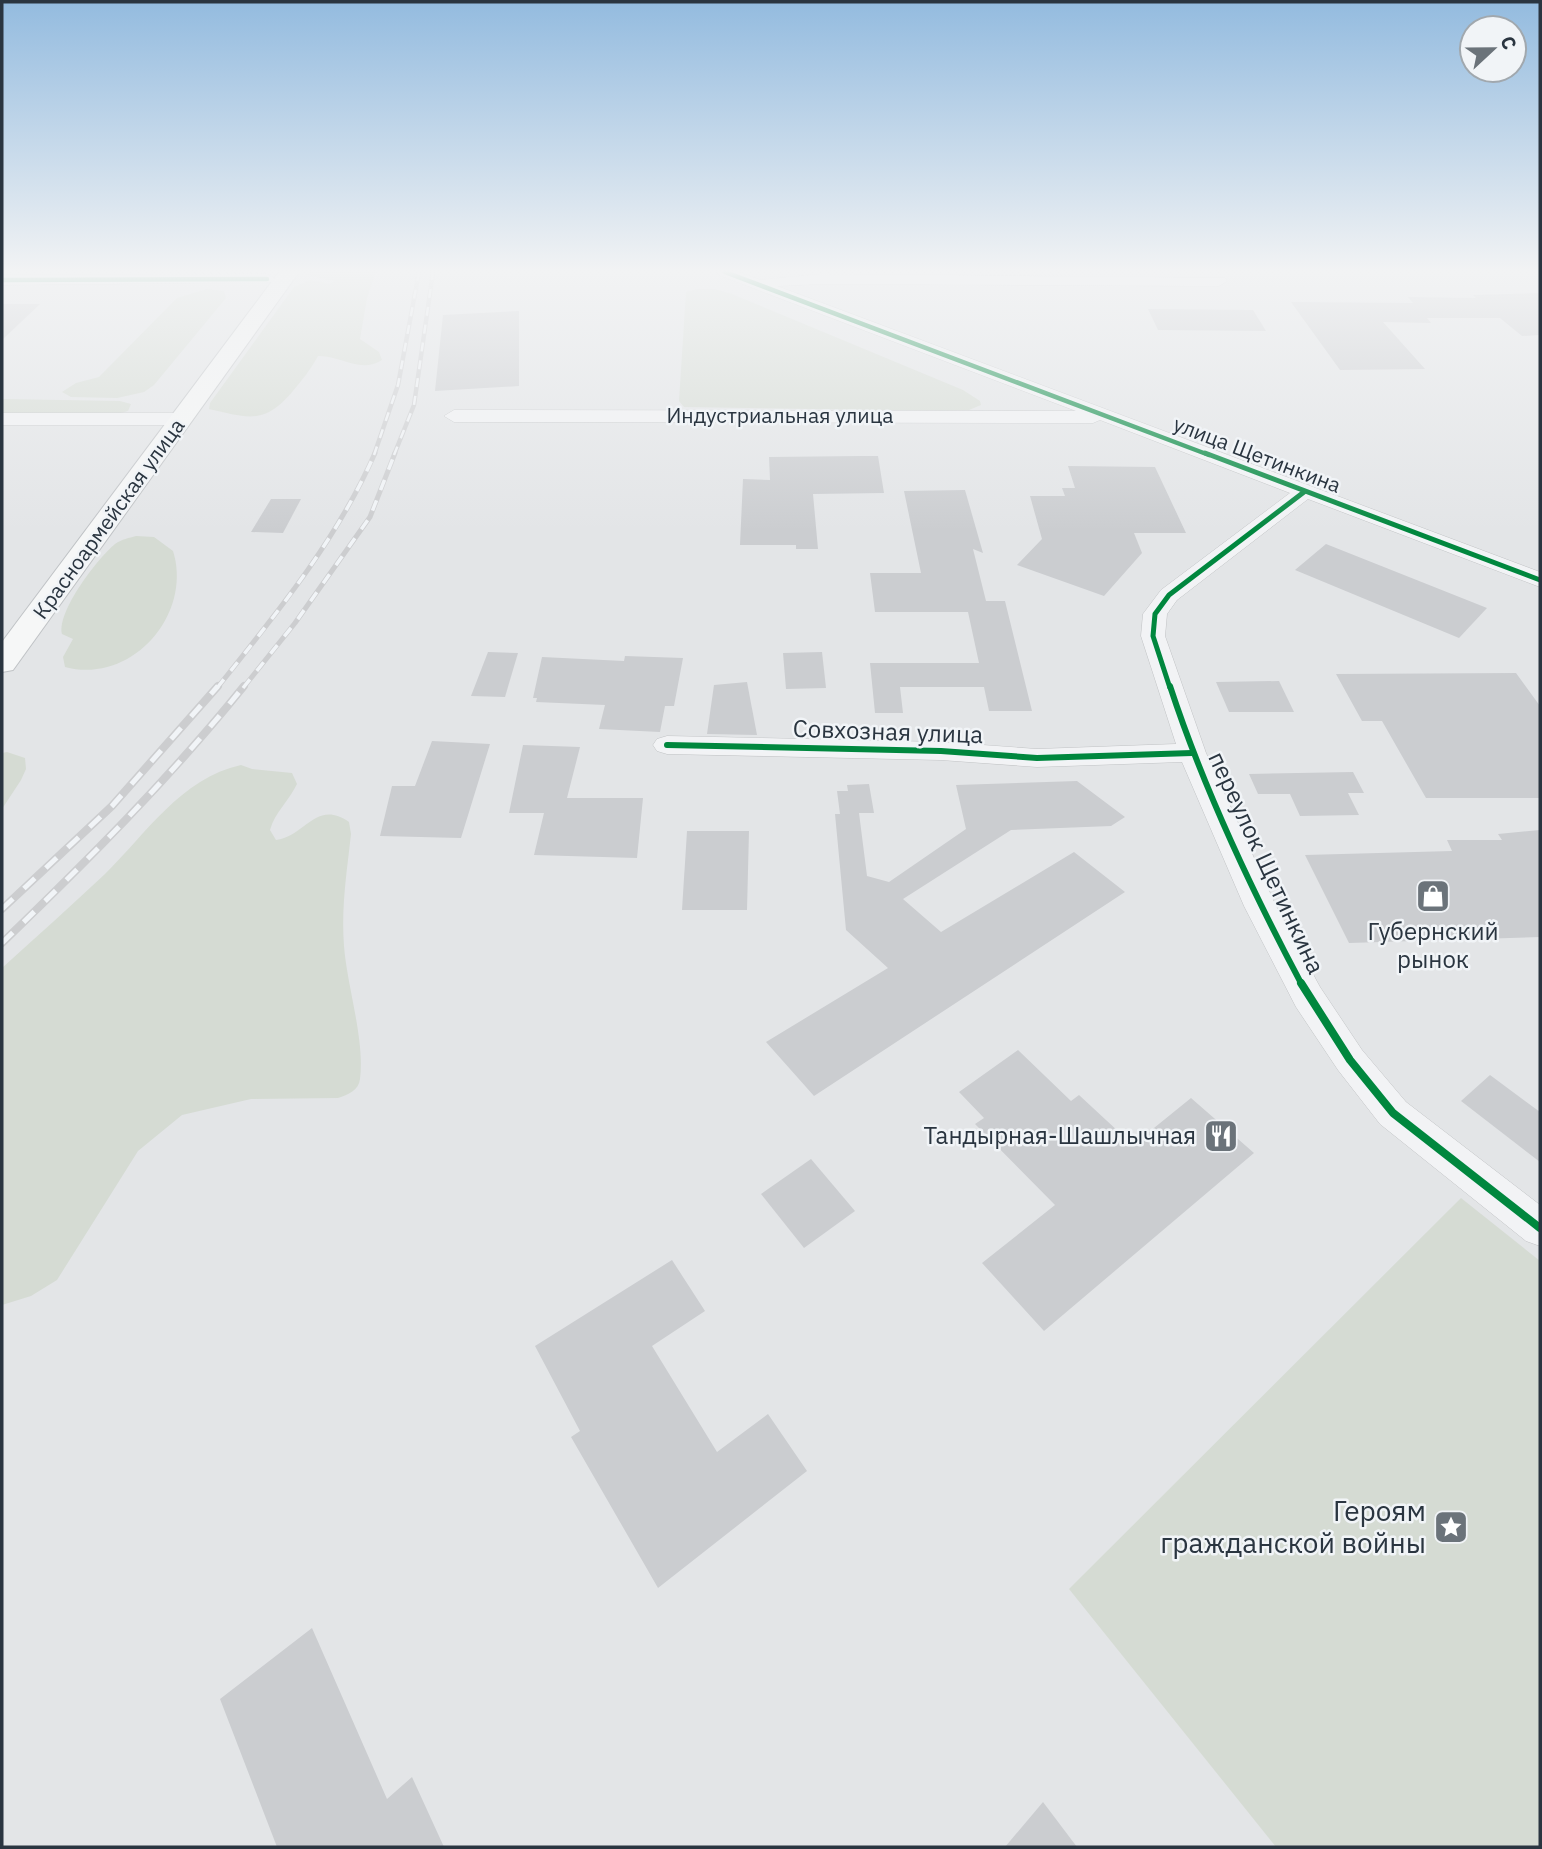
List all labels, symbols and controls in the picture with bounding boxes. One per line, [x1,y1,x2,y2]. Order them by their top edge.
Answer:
north arrow [1458,14,1528,84]
text: С [1495,32,1522,53]
street label: Индустриальная улица [666,401,894,429]
street label: улица Щетинкина [1170,409,1345,499]
street label: Красноармейская улица [26,413,190,624]
street label: Совхозная улица [792,712,984,750]
street label: переулок Щетинкина [1201,746,1333,979]
shop icon: Губернский рынок [1414,877,1452,915]
place label: Губернский рынок [1367,915,1499,975]
restaurant icon: Тандырная-Шашлычная [1202,1117,1240,1155]
place label: Тандырная-Шашлычная [924,1119,1196,1151]
place label: Героям гражданской войны [1160,1492,1426,1561]
place icon: Героям гражданской войны [1432,1508,1470,1546]

